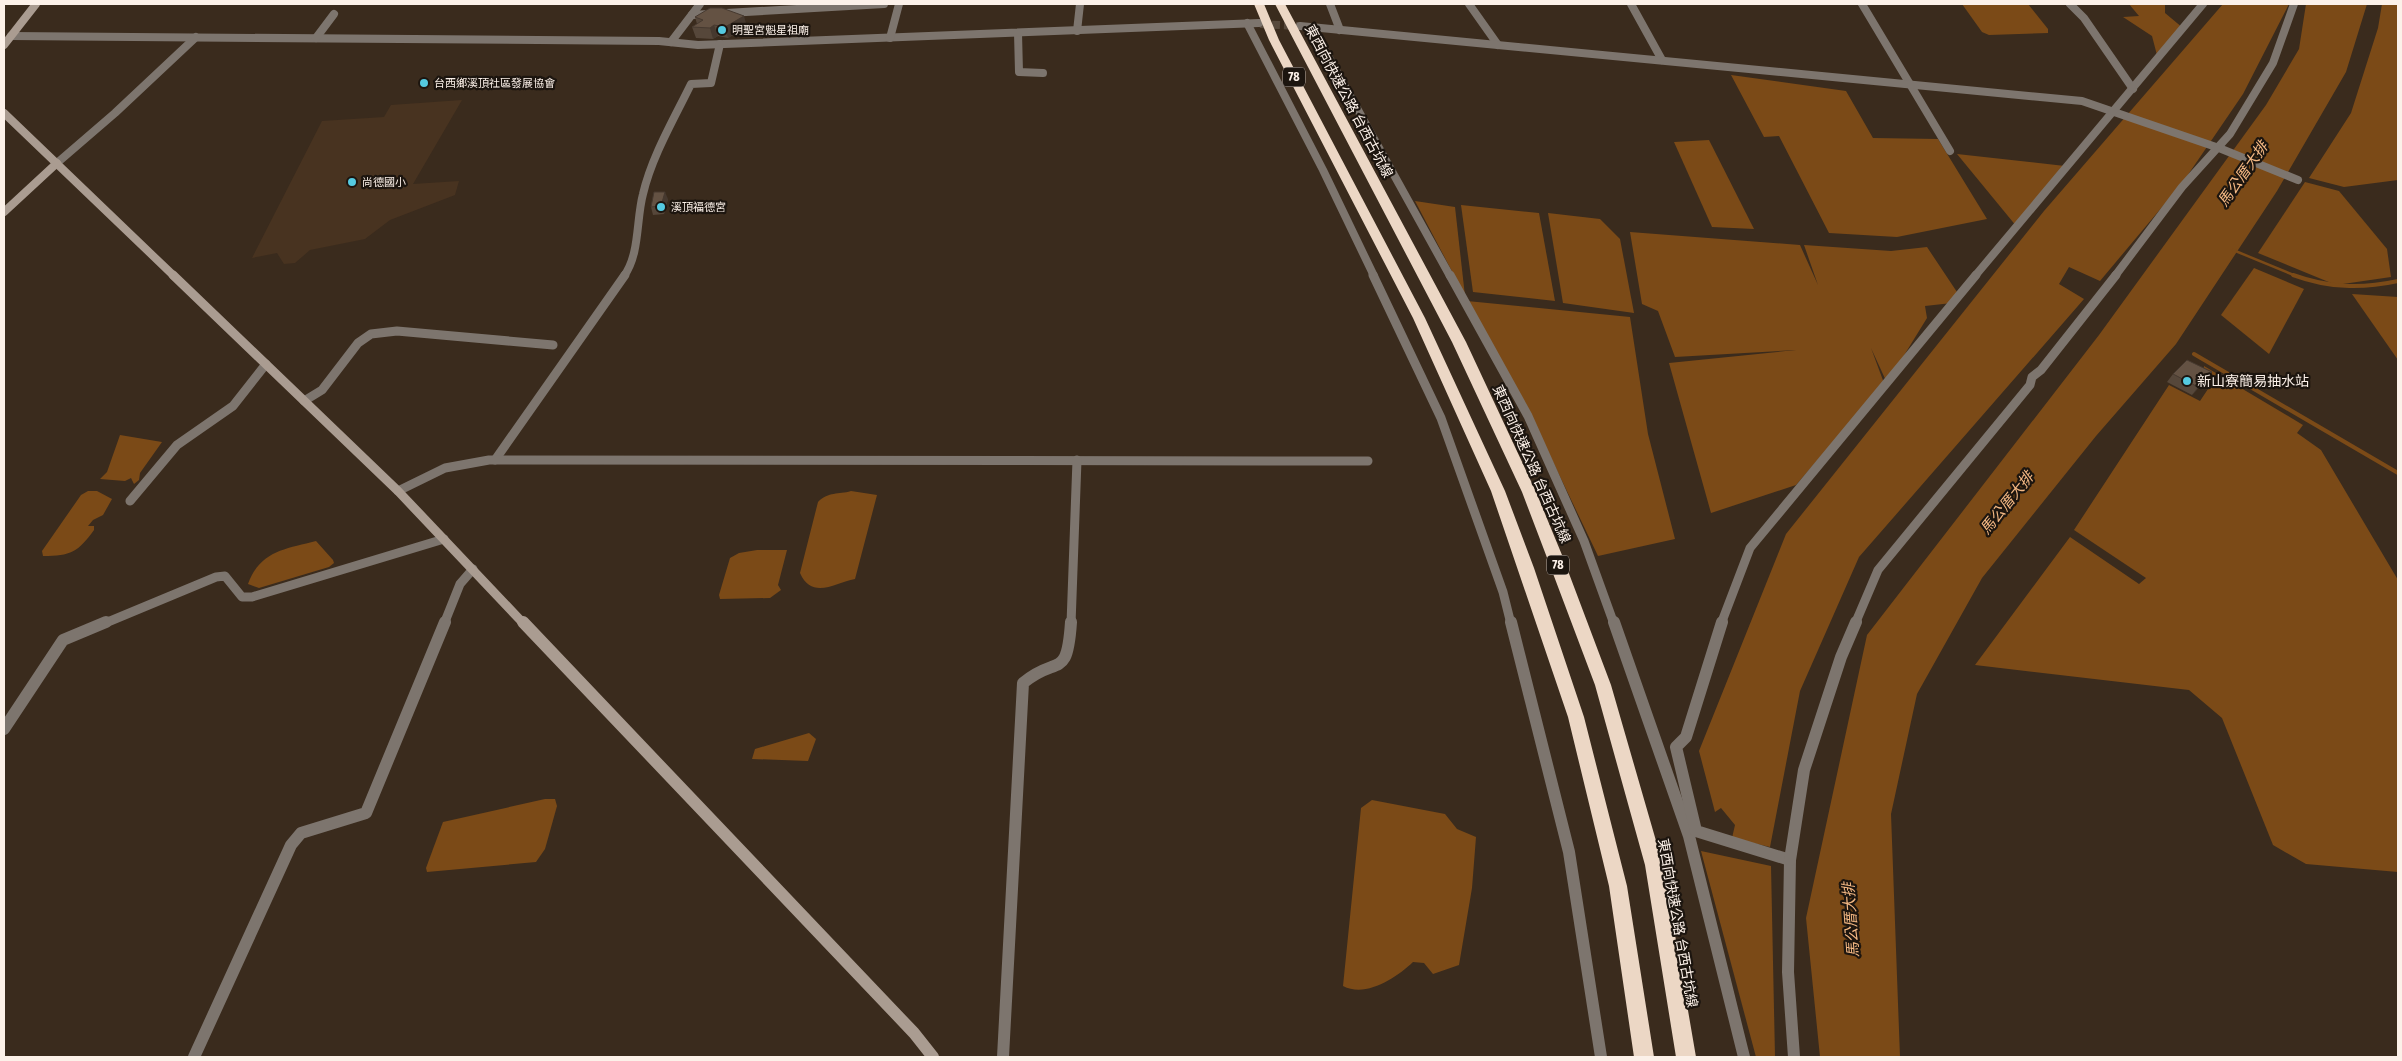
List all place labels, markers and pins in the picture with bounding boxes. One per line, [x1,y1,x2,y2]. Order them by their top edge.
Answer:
marker: 明聖宮魁星祖廟 [716,24,728,36]
place label: 明聖宮魁星祖廟 [732,24,809,37]
marker: 台西鄉溪頂社區發展協會 [418,77,430,89]
place label: 台西鄉溪頂社區發展協會 [434,77,555,90]
marker: 尚德國小 [346,176,358,188]
place label: 尚德國小 [362,176,406,189]
marker: 溪頂福德宮 [655,201,667,213]
place label: 溪頂福德宮 [671,201,726,214]
place label: 新山寮簡易抽水站 [2197,373,2309,390]
marker: 新山寮簡易抽水站 [2181,375,2193,387]

